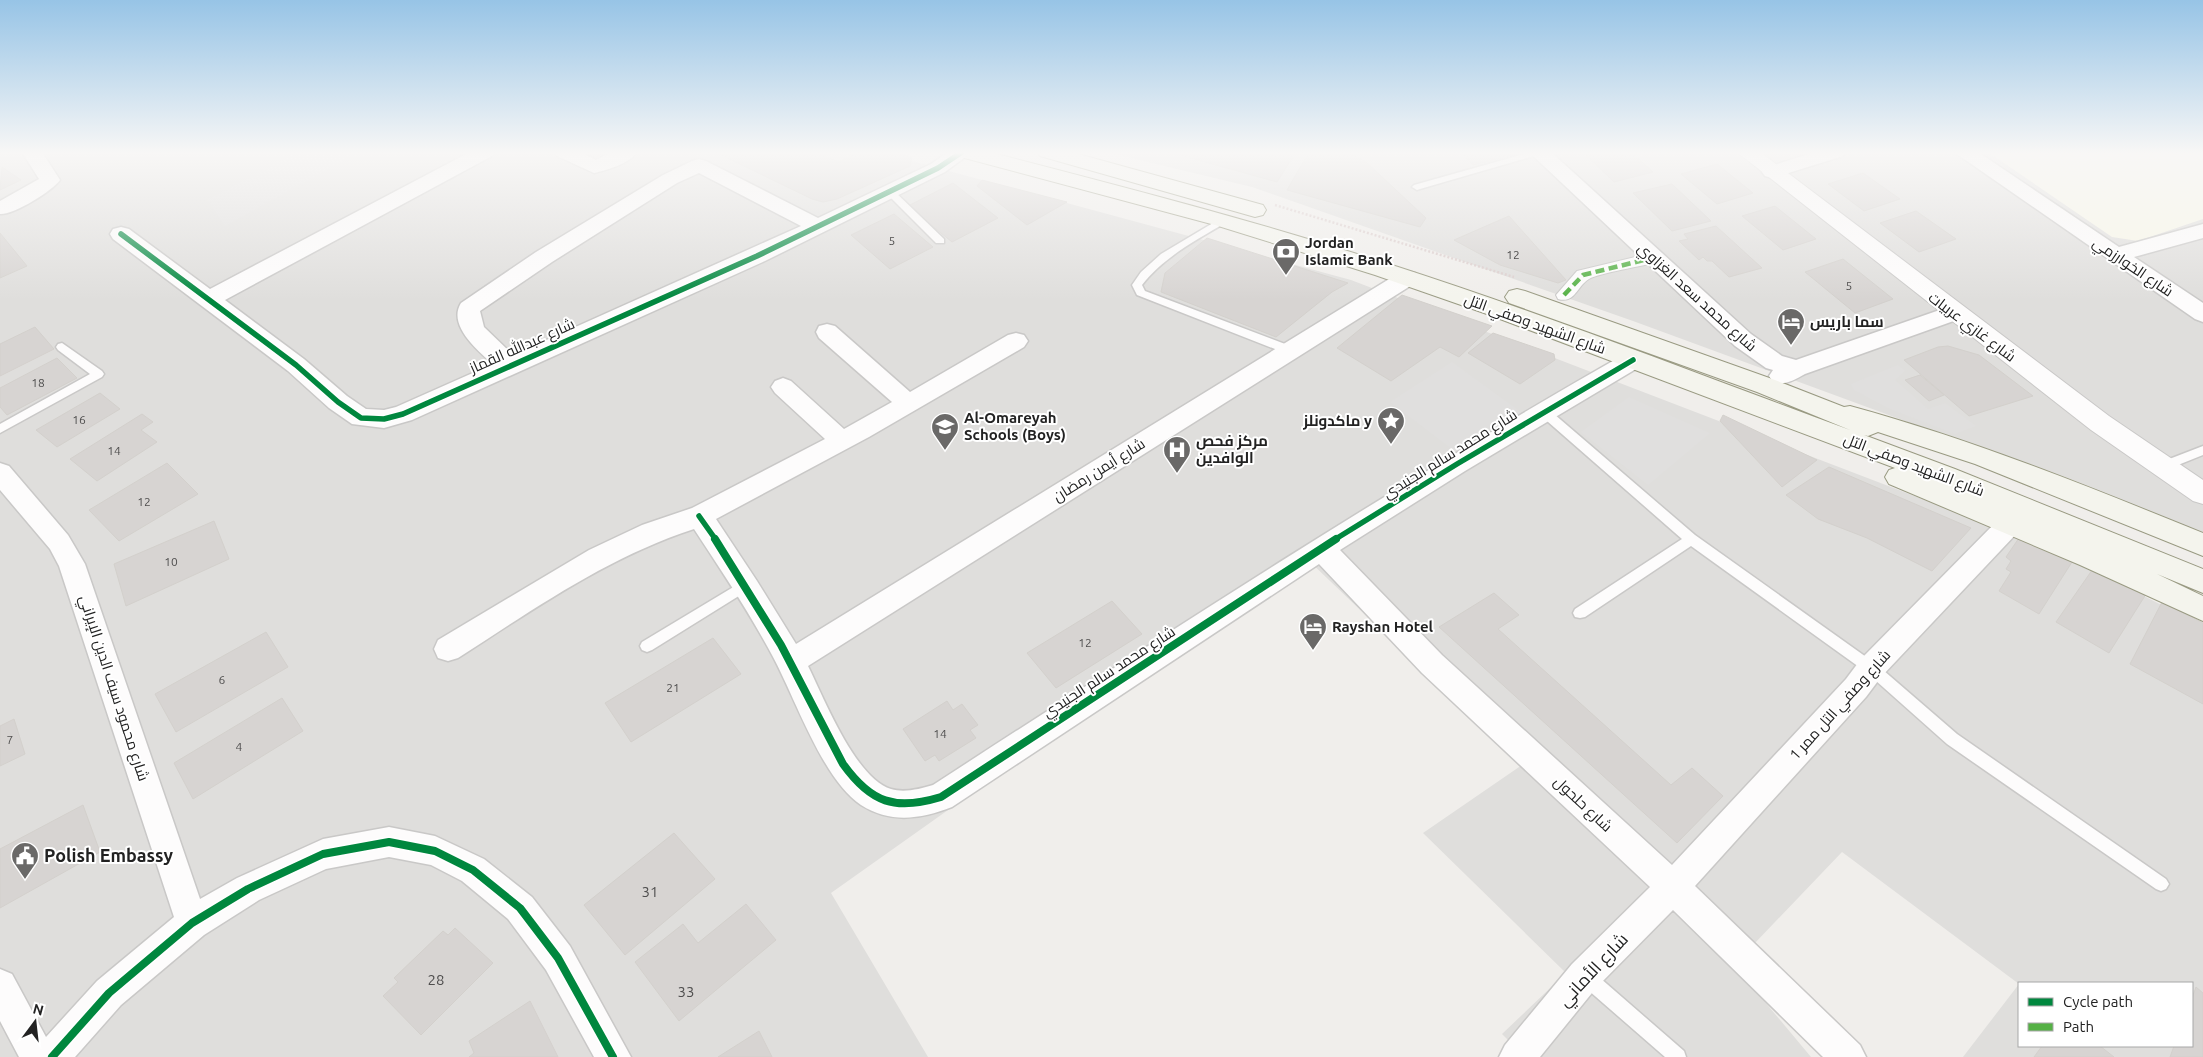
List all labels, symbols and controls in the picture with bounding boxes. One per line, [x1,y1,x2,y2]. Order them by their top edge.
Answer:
street label: شارع الخوارزمي [2088,233,2177,303]
house number: 5 [889,234,895,247]
place label: Jordan Islamic Bank [1305,234,1393,268]
bank icon: Jordan Islamic Bank [1271,237,1301,276]
street label: شارع محمد سعد الغزاوي [1632,239,1760,357]
house number: 12 [1506,248,1520,261]
house number: 5 [1846,279,1852,292]
street label: شارع غازي عربيات [1923,288,2019,368]
street label: شارع الشهيد وصفي التل [1461,290,1608,361]
hotel icon: سما باريس [1776,307,1806,346]
place label: سما باريس [1810,313,1884,331]
street label: شارع عبدالله القماز [465,314,578,380]
house number: 18 [31,376,45,389]
street label: شارع محمد سالم الجنيدي [1380,405,1522,505]
place icon: ماكدونلز y [1376,406,1406,445]
place label: Al-Omareyah Schools (Boys) [964,409,1066,443]
school or university icon: Al-Omareyah Schools (Boys) [930,412,960,451]
place label: ماكدونلز y [1302,412,1372,430]
house number: 16 [72,413,86,426]
street label: شارع الشهيد وصفي التل [1840,430,1987,503]
place label: مركز فحص الوافدين [1196,432,1268,467]
street label: شارع أيمن رمضان [1049,434,1150,507]
hospital icon: مركز فحص الوافدين [1162,435,1192,474]
house number: 14 [107,444,121,457]
house number: 12 [137,495,151,508]
house number: 10 [164,555,178,568]
street label: شارع محمود سيف الدين الإيراني [73,593,153,784]
hotel icon: Rayshan Hotel [1298,612,1328,651]
place label: Rayshan Hotel [1332,618,1434,635]
street label: شارع محمد سالم الجنيدي [1039,622,1180,724]
house number: 12 [1078,636,1092,649]
street label: شارع وصفي التل ممر 1 [1786,646,1896,766]
house number: 6 [219,673,226,686]
house number: 21 [666,681,680,694]
house number: 14 [933,727,947,740]
house number: 7 [7,733,13,746]
house number: 4 [236,740,243,753]
street label: شارع حلحول [1549,772,1616,837]
public building icon: Polish Embassy [10,841,40,880]
place label: Polish Embassy [44,845,174,865]
house number: 31 [642,883,658,900]
street label: شارع الأماني [1553,928,1635,1014]
house number: 28 [428,971,444,988]
legend [2018,982,2193,1047]
house number: 33 [678,983,694,1000]
text: Cycle path [2063,993,2133,1010]
north arrow [10,997,60,1047]
text: N [31,1000,45,1019]
text: Path [2063,1018,2094,1035]

